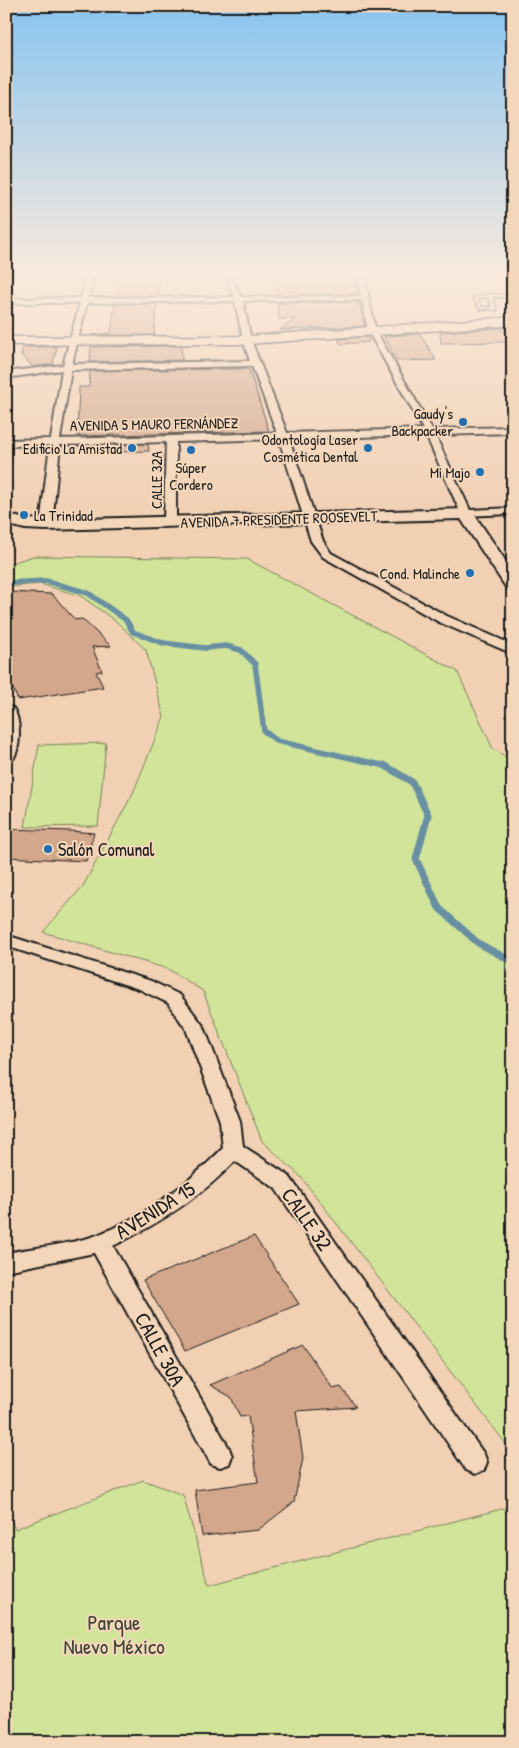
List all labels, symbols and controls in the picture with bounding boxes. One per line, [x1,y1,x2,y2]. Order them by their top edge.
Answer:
place label: Gaudy's Backpacker [391,403,453,441]
street label: AVENIDA 5 MAURO FERNÁNDEZ [70,412,239,436]
marker: Gaudy's Backpacker [457,416,469,428]
place label: Odontología Laser Cosmética Dental [261,429,358,467]
place label: Edificio La Amistad [23,438,122,459]
marker: Edificio La Amistad [126,442,138,454]
marker: Odontología Laser Cosmética Dental [362,442,374,454]
marker: Súper Cordero [185,444,197,456]
street label: CALLE 32A [146,450,167,509]
place label: Súper Cordero [169,457,213,495]
place label: Mi Majo [430,462,470,483]
marker: Mi Majo [474,466,486,478]
place label: La Trinidad [34,505,93,526]
street label: AVENIDA 7 PRESIDENTE ROOSEVELT [180,505,379,533]
marker: La Trinidad [18,509,30,521]
place label: Cond. Malinche [379,563,460,584]
marker: Cond. Malinche [464,567,476,579]
place label: Salón Comunal [58,837,154,862]
marker: Salón Comunal [42,843,54,855]
street label: AVENIDA 15 [110,1174,201,1246]
street label: CALLE 32 [275,1182,339,1256]
street label: CALLE 30A [128,1307,192,1391]
park label: Parque Nuevo México [63,1608,165,1661]

